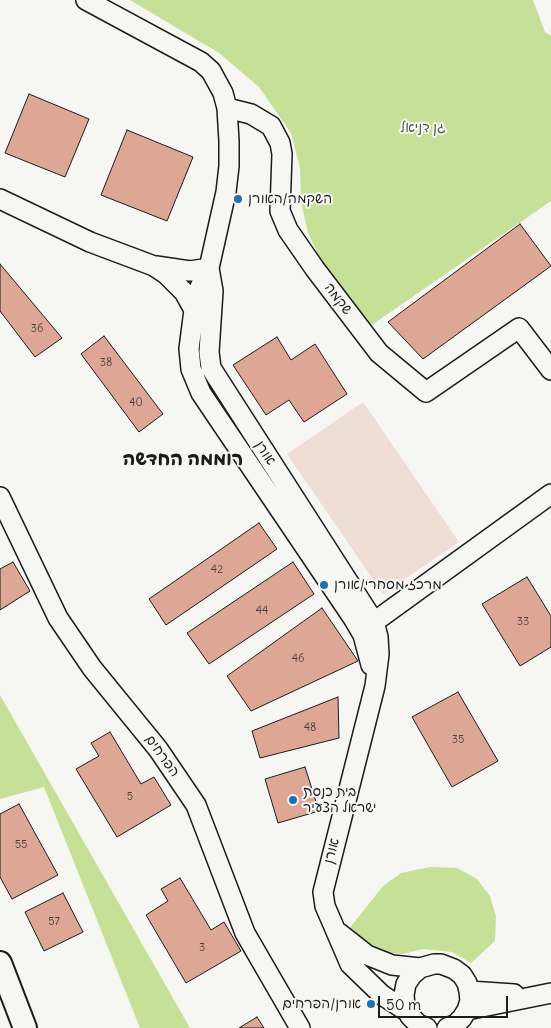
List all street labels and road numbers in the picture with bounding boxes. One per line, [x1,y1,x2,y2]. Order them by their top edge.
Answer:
street label: שקמה [321,280,355,318]
street label: אורן [251,438,279,468]
street label: הפרחים [141,732,183,780]
street label: אורן [321,836,343,866]

